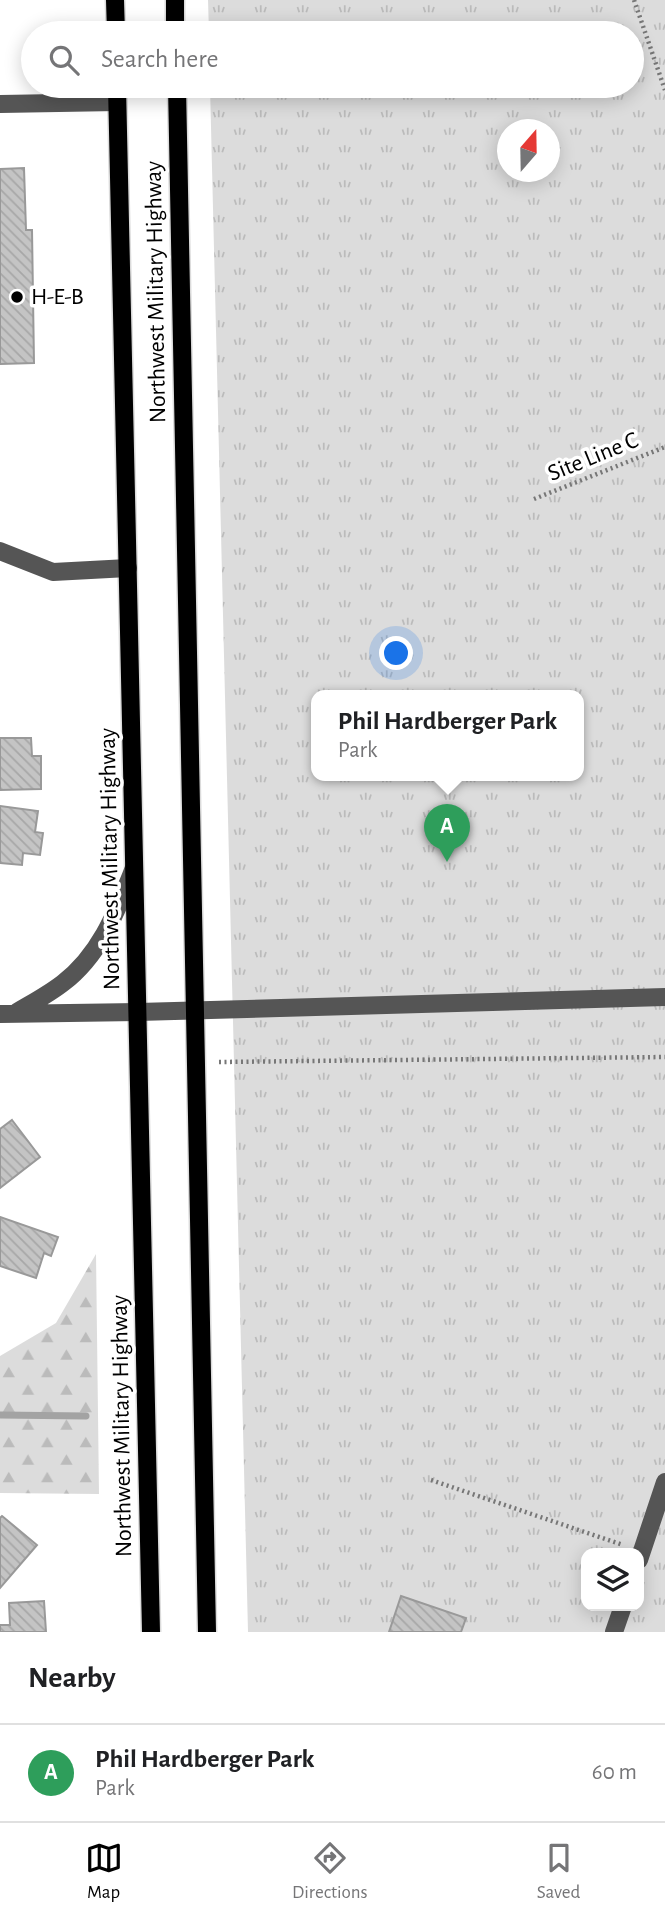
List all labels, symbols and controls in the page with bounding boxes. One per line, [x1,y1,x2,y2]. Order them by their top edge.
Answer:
search box [21,21,644,98]
icon: search [45,41,83,79]
text: Search here [101,46,219,72]
north arrow [497,119,560,182]
street label: Northwest Military Highway [142,161,170,423]
place label: H-E-B [31,285,84,309]
marker: H-E-B [9,289,25,305]
street label: Site Line C [544,428,642,486]
your location [379,636,413,670]
popup [311,690,584,781]
text: Phil Hardberger Park [338,708,557,734]
street label: Northwest Military Highway [96,728,124,990]
text: Park [338,739,378,762]
pin: A [424,804,470,862]
street label: Northwest Military Highway [108,1295,136,1557]
map controls [581,1548,644,1611]
button: layers [581,1548,644,1611]
text: Nearby [28,1663,116,1693]
text: Phil Hardberger Park [95,1746,314,1772]
text: A [44,1761,58,1784]
text: 60 m [592,1761,637,1784]
text: Park [95,1777,135,1800]
tab: Map [85,1839,123,1904]
tab: Directions [292,1839,368,1904]
tab: Saved [537,1839,580,1904]

